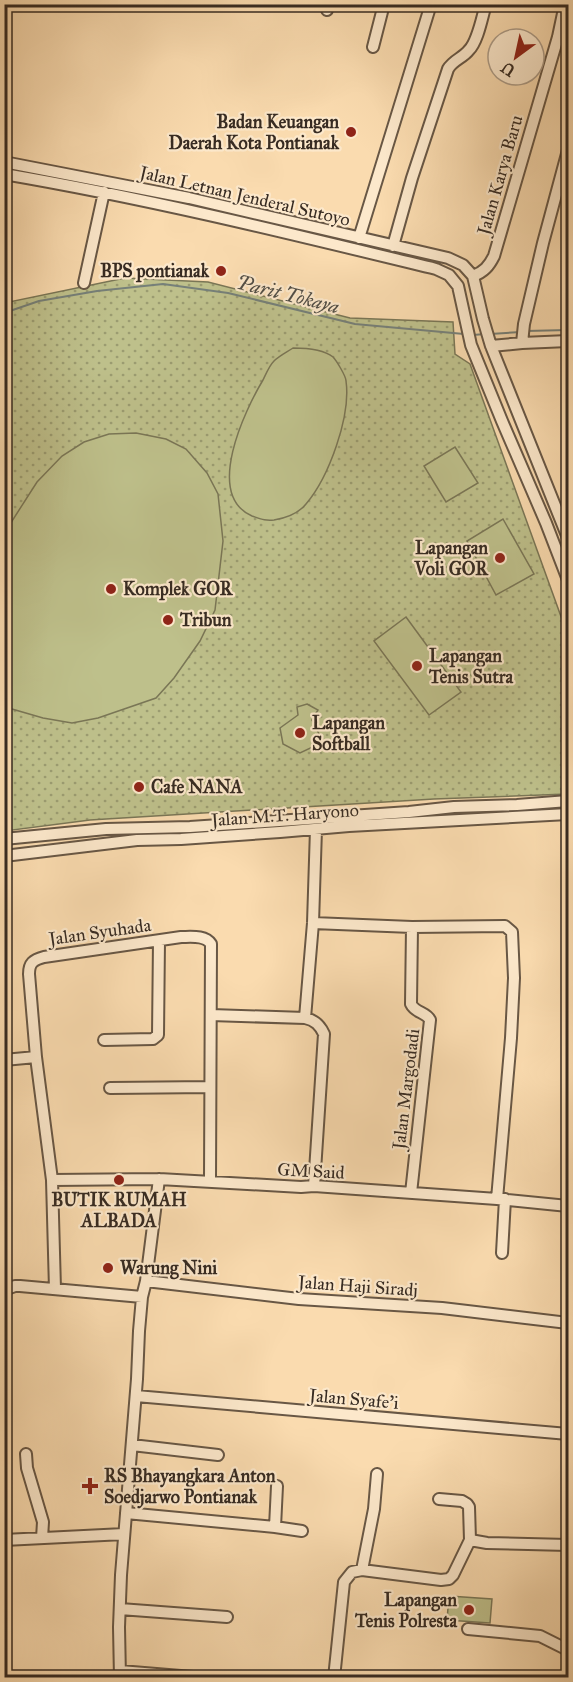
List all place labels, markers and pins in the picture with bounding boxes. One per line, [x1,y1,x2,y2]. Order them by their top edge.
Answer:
place label: Badan Keuangan Daerah Kota Pontianak [169,111,340,154]
marker: Badan Keuangan Daerah Kota Pontianak [344,125,358,139]
place label: BPS pontianak [100,260,210,283]
marker: BPS pontianak [214,264,228,278]
place label: Lapangan Voli GOR [414,537,489,580]
marker: Lapangan Voli GOR [493,551,507,565]
place label: Komplek GOR [123,578,234,601]
marker: Komplek GOR [104,582,118,596]
place label: Tribun [179,609,232,631]
marker: Tribun [161,613,175,627]
place label: Lapangan Tenis Sutra [428,645,514,688]
marker: Lapangan Tenis Sutra [410,659,424,673]
place label: Lapangan Softball [312,712,385,755]
marker: Lapangan Softball [293,726,307,740]
place label: Cafe NANA [151,776,244,798]
marker: Cafe NANA [132,780,146,794]
marker: BUTIK RUMAH ALBADA [112,1173,126,1187]
place label: BUTIK RUMAH ALBADA [51,1189,187,1232]
place label: Warung Nini [120,1257,218,1280]
marker: Warung Nini [101,1261,115,1275]
place label: RS Bhayangkara Anton Soedjarwo Pontianak [104,1465,276,1509]
marker: RS Bhayangkara Anton Soedjarwo Pontianak [81,1477,99,1495]
place label: Lapangan Tenis Polresta [354,1589,457,1632]
marker: Lapangan Tenis Polresta [462,1603,476,1617]

